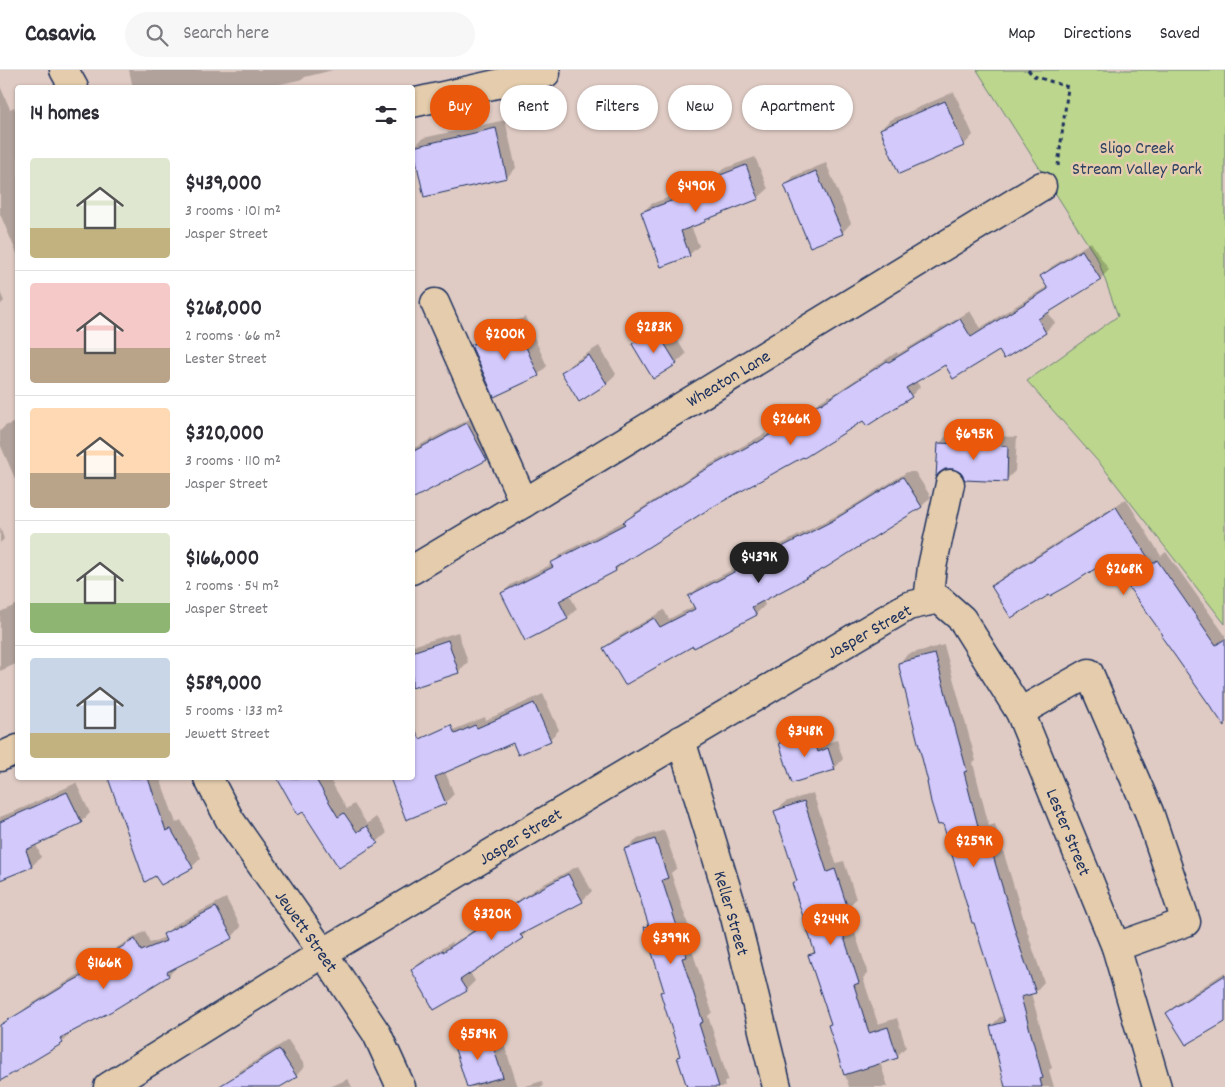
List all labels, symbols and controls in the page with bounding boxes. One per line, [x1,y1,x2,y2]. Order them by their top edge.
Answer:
search box [125,12,475,57]
text: Casavia [25,18,95,52]
icon: search [143,21,171,49]
text: Search here [183,21,269,48]
text: Map [1008,22,1035,47]
text: Directions [1063,22,1132,47]
text: Saved [1160,22,1200,47]
chip: Buy [430,85,490,130]
chip: Rent [500,85,567,130]
chip: Filters [577,85,658,130]
chip: New [668,85,732,130]
chip: Apartment [742,85,853,130]
text: 14 homes [30,100,100,130]
icon: filters [372,101,400,129]
park label: Sligo Creek Stream Valley Park [1072,137,1202,183]
text: $439,000 [185,170,262,200]
pin: $490K [661,170,731,213]
text: $490K [677,175,715,198]
icon: home [70,178,130,238]
text: 3 rooms · 101 m² [185,200,281,223]
text: Jasper Street [185,223,268,246]
text: $268,000 [185,295,262,325]
icon: home [70,303,130,363]
pin: $283K [619,312,689,354]
text: $283K [636,316,672,339]
pin: $200K [470,318,540,361]
text: $200K [485,323,525,346]
text: 2 rooms · 66 m² [185,325,281,348]
street label: Wheaton Lane [683,345,776,415]
text: Lester Street [185,348,267,371]
pin: $266K [756,404,826,446]
text: $266K [772,408,810,431]
pin: $695K [939,418,1009,461]
text: $320,000 [185,420,264,450]
text: $695K [955,423,993,446]
icon: home [70,428,130,488]
text: 3 rooms · 110 m² [185,450,281,473]
text: Jasper Street [185,473,268,496]
pin: $439K [724,542,794,584]
text: $166,000 [185,545,259,575]
text: $439K [741,546,777,569]
icon: home [70,553,130,613]
pin: $268K [1089,554,1159,596]
text: $268K [1106,558,1142,581]
text: 2 rooms · 54 m² [185,575,279,598]
text: Jasper Street [185,598,268,621]
street label: Jasper Street [823,599,917,667]
text: $589,000 [185,670,262,700]
icon: home [70,678,130,738]
text: 5 rooms · 133 m² [185,700,283,723]
pin: $348K [770,716,840,758]
text: $348K [787,720,823,743]
text: Jewett Street [185,723,270,746]
street label: Lester Street [1038,786,1096,881]
street label: Jasper Street [475,803,568,873]
pin: $259K [939,826,1009,868]
text: $259K [955,830,993,853]
street label: Keller Street [706,868,754,959]
street label: Jewett Street [267,886,343,979]
pin: $320K [457,898,527,941]
text: $320K [473,903,511,926]
pin: $244K [796,904,866,946]
text: $244K [813,908,849,931]
pin: $399K [636,922,706,965]
text: $399K [652,927,690,950]
pin: $166K [69,948,139,990]
text: $166K [87,952,121,975]
pin: $589K [443,1018,513,1061]
text: $589K [460,1023,496,1046]

